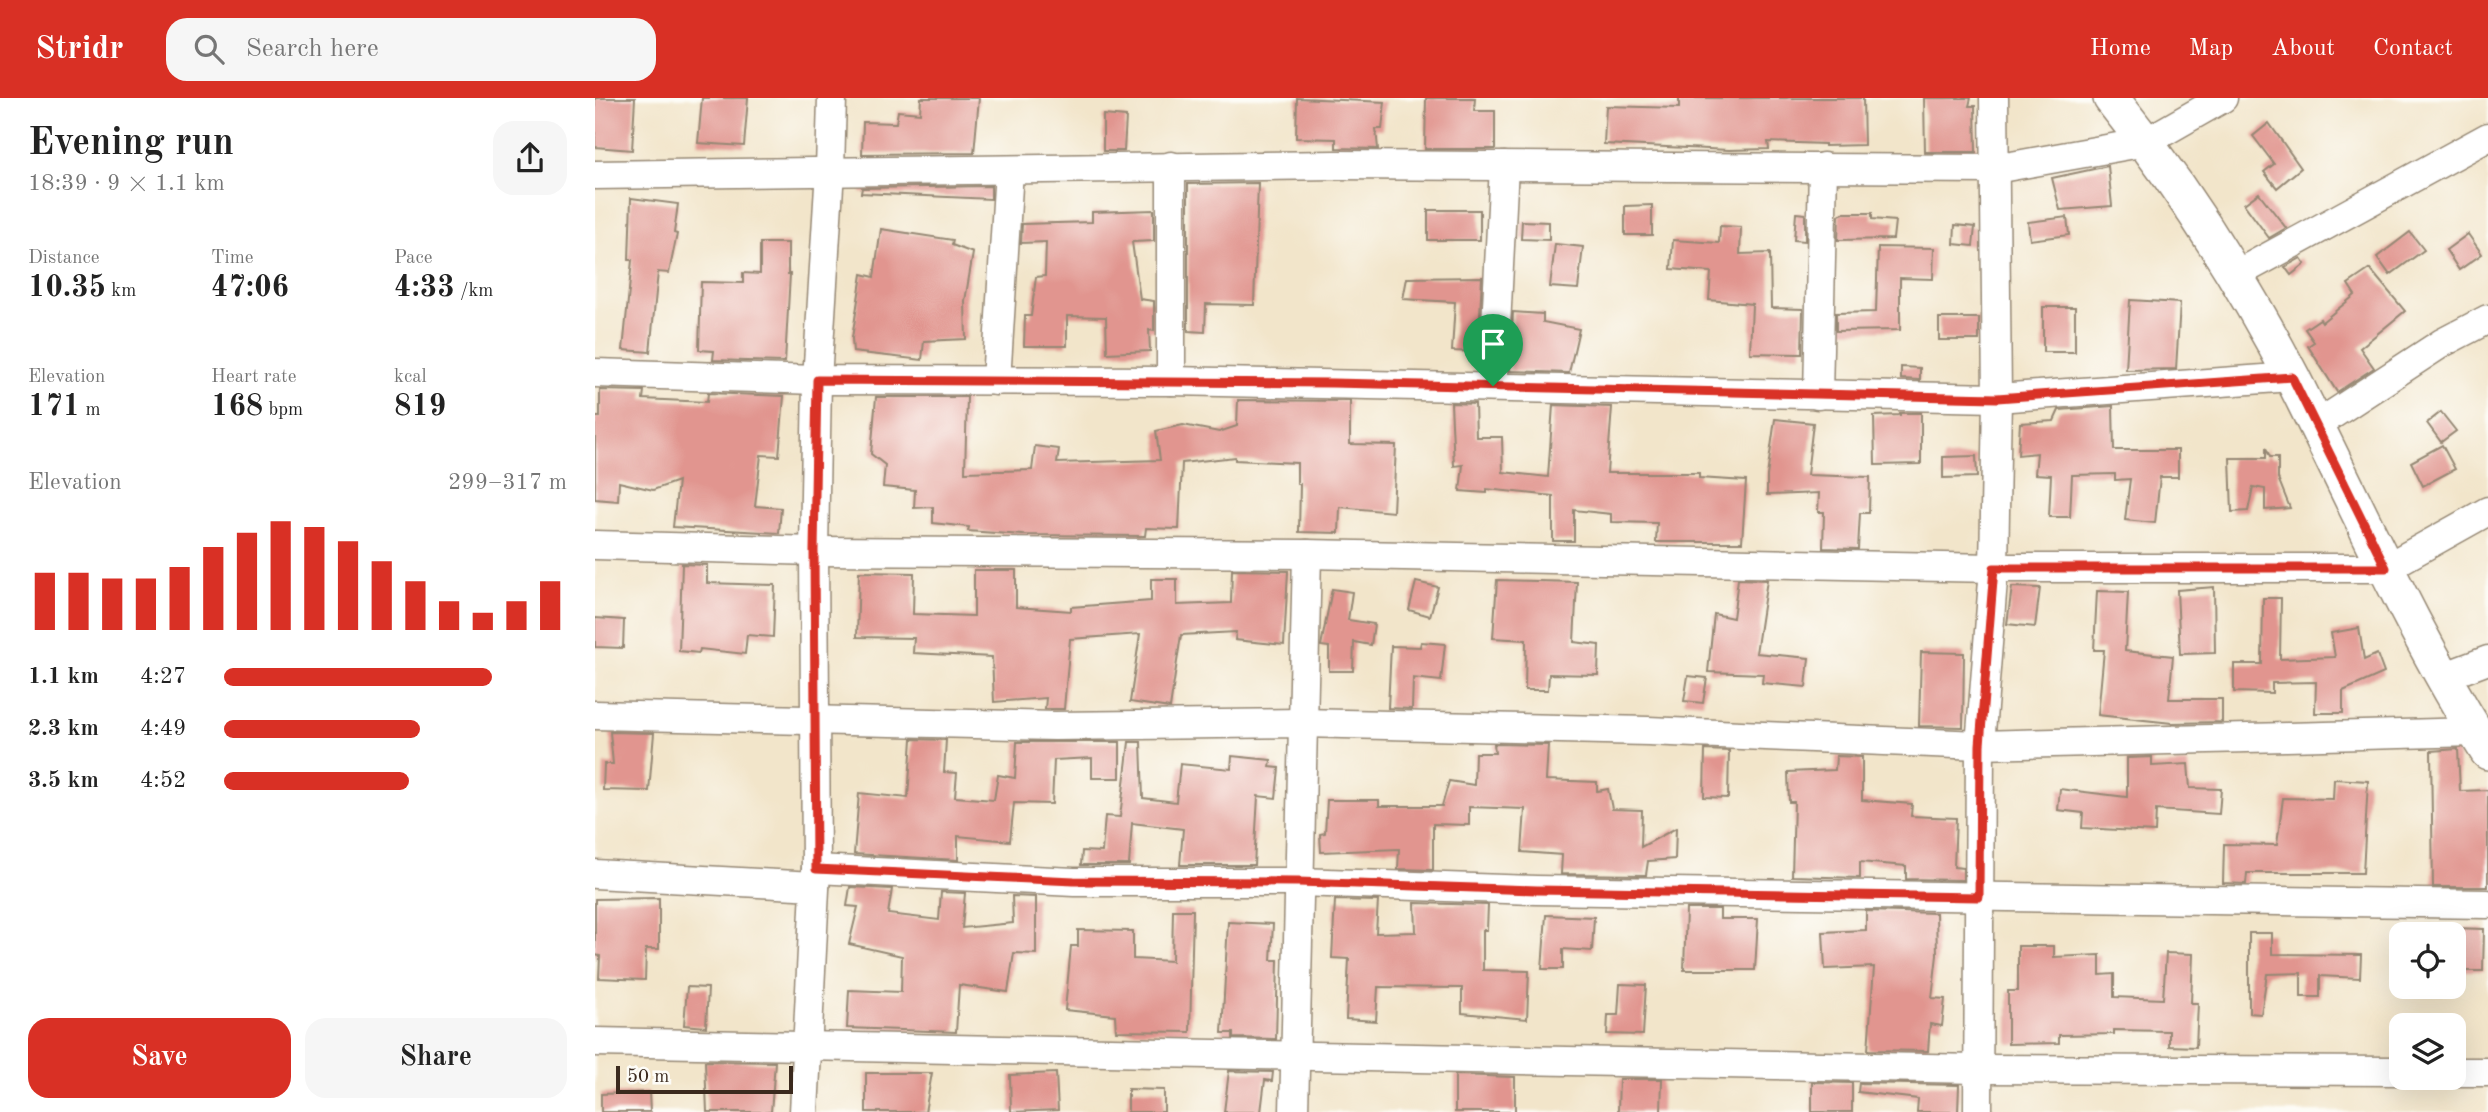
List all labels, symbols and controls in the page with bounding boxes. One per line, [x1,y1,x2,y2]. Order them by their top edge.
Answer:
search box [166,18,656,81]
icon: search [190,30,228,68]
text: Stridr [35,33,124,66]
text: Search here [246,36,379,62]
text: Home [2090,37,2151,61]
text: Map [2189,37,2233,61]
text: About [2271,37,2335,61]
text: Contact [2373,37,2453,61]
button: share [493,121,567,195]
text: Evening run [28,125,234,163]
text: 18:39 · 9 × 1.1 km [28,172,225,195]
text: Distance [28,249,100,268]
text: Time [211,249,254,268]
text: Pace [394,249,433,268]
text: 10.35 [28,273,106,303]
text: 47:06 [211,273,289,303]
text: 4:33 [394,273,455,303]
text: km [106,282,136,301]
text: /km [455,282,493,301]
pin [1463,314,1523,386]
icon: arrive [1474,325,1512,363]
text: Elevation [28,368,105,387]
text: Heart rate [211,368,296,387]
text: kcal [394,368,427,387]
text: 171 [28,392,80,422]
text: 168 [211,392,263,422]
text: 819 [394,392,446,422]
text: m [80,401,101,420]
text: bpm [263,401,303,420]
text: Elevation [28,471,122,494]
text: 299–317 m [448,471,567,494]
text: 1.1 km [28,665,99,688]
text: 4:27 [140,665,186,688]
text: 2.3 km [28,717,99,740]
text: 4:49 [140,717,186,740]
text: 3.5 km [28,769,99,792]
text: 4:52 [140,769,186,792]
map controls [2389,922,2466,1090]
button: locate [2389,922,2466,999]
button: layers [2389,1013,2466,1090]
button: Save [28,1018,291,1098]
button: Share [305,1018,567,1098]
scale bar [616,1063,793,1095]
text: 50 m [627,1068,669,1087]

